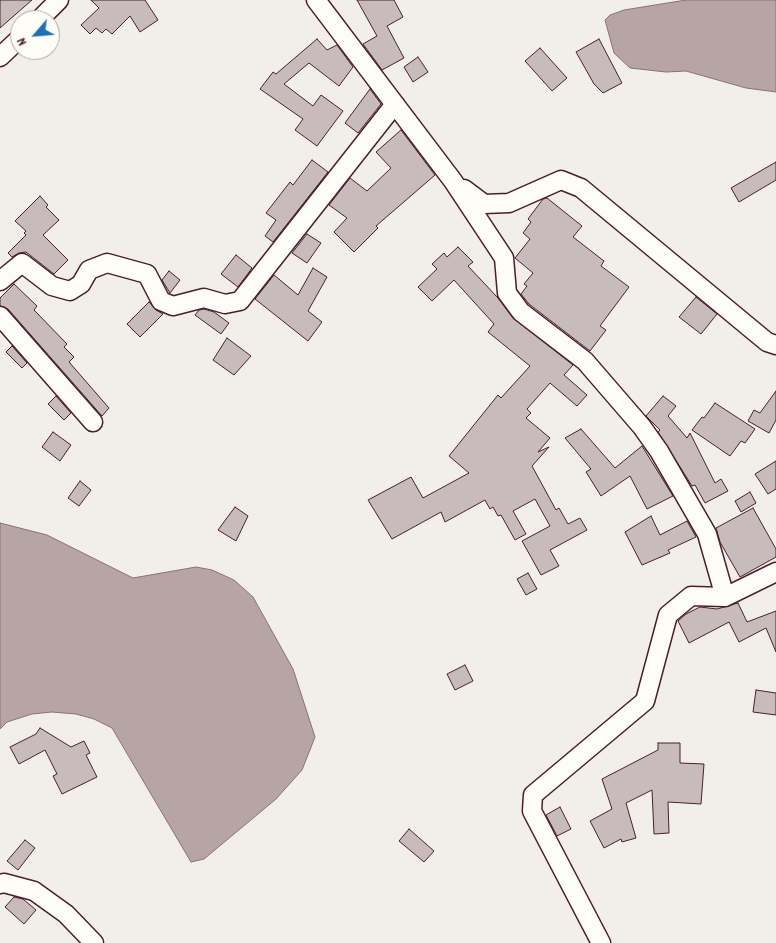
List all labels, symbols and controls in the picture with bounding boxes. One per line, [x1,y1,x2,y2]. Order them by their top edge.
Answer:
north arrow [10,10,60,60]
text: N [12,34,33,49]

